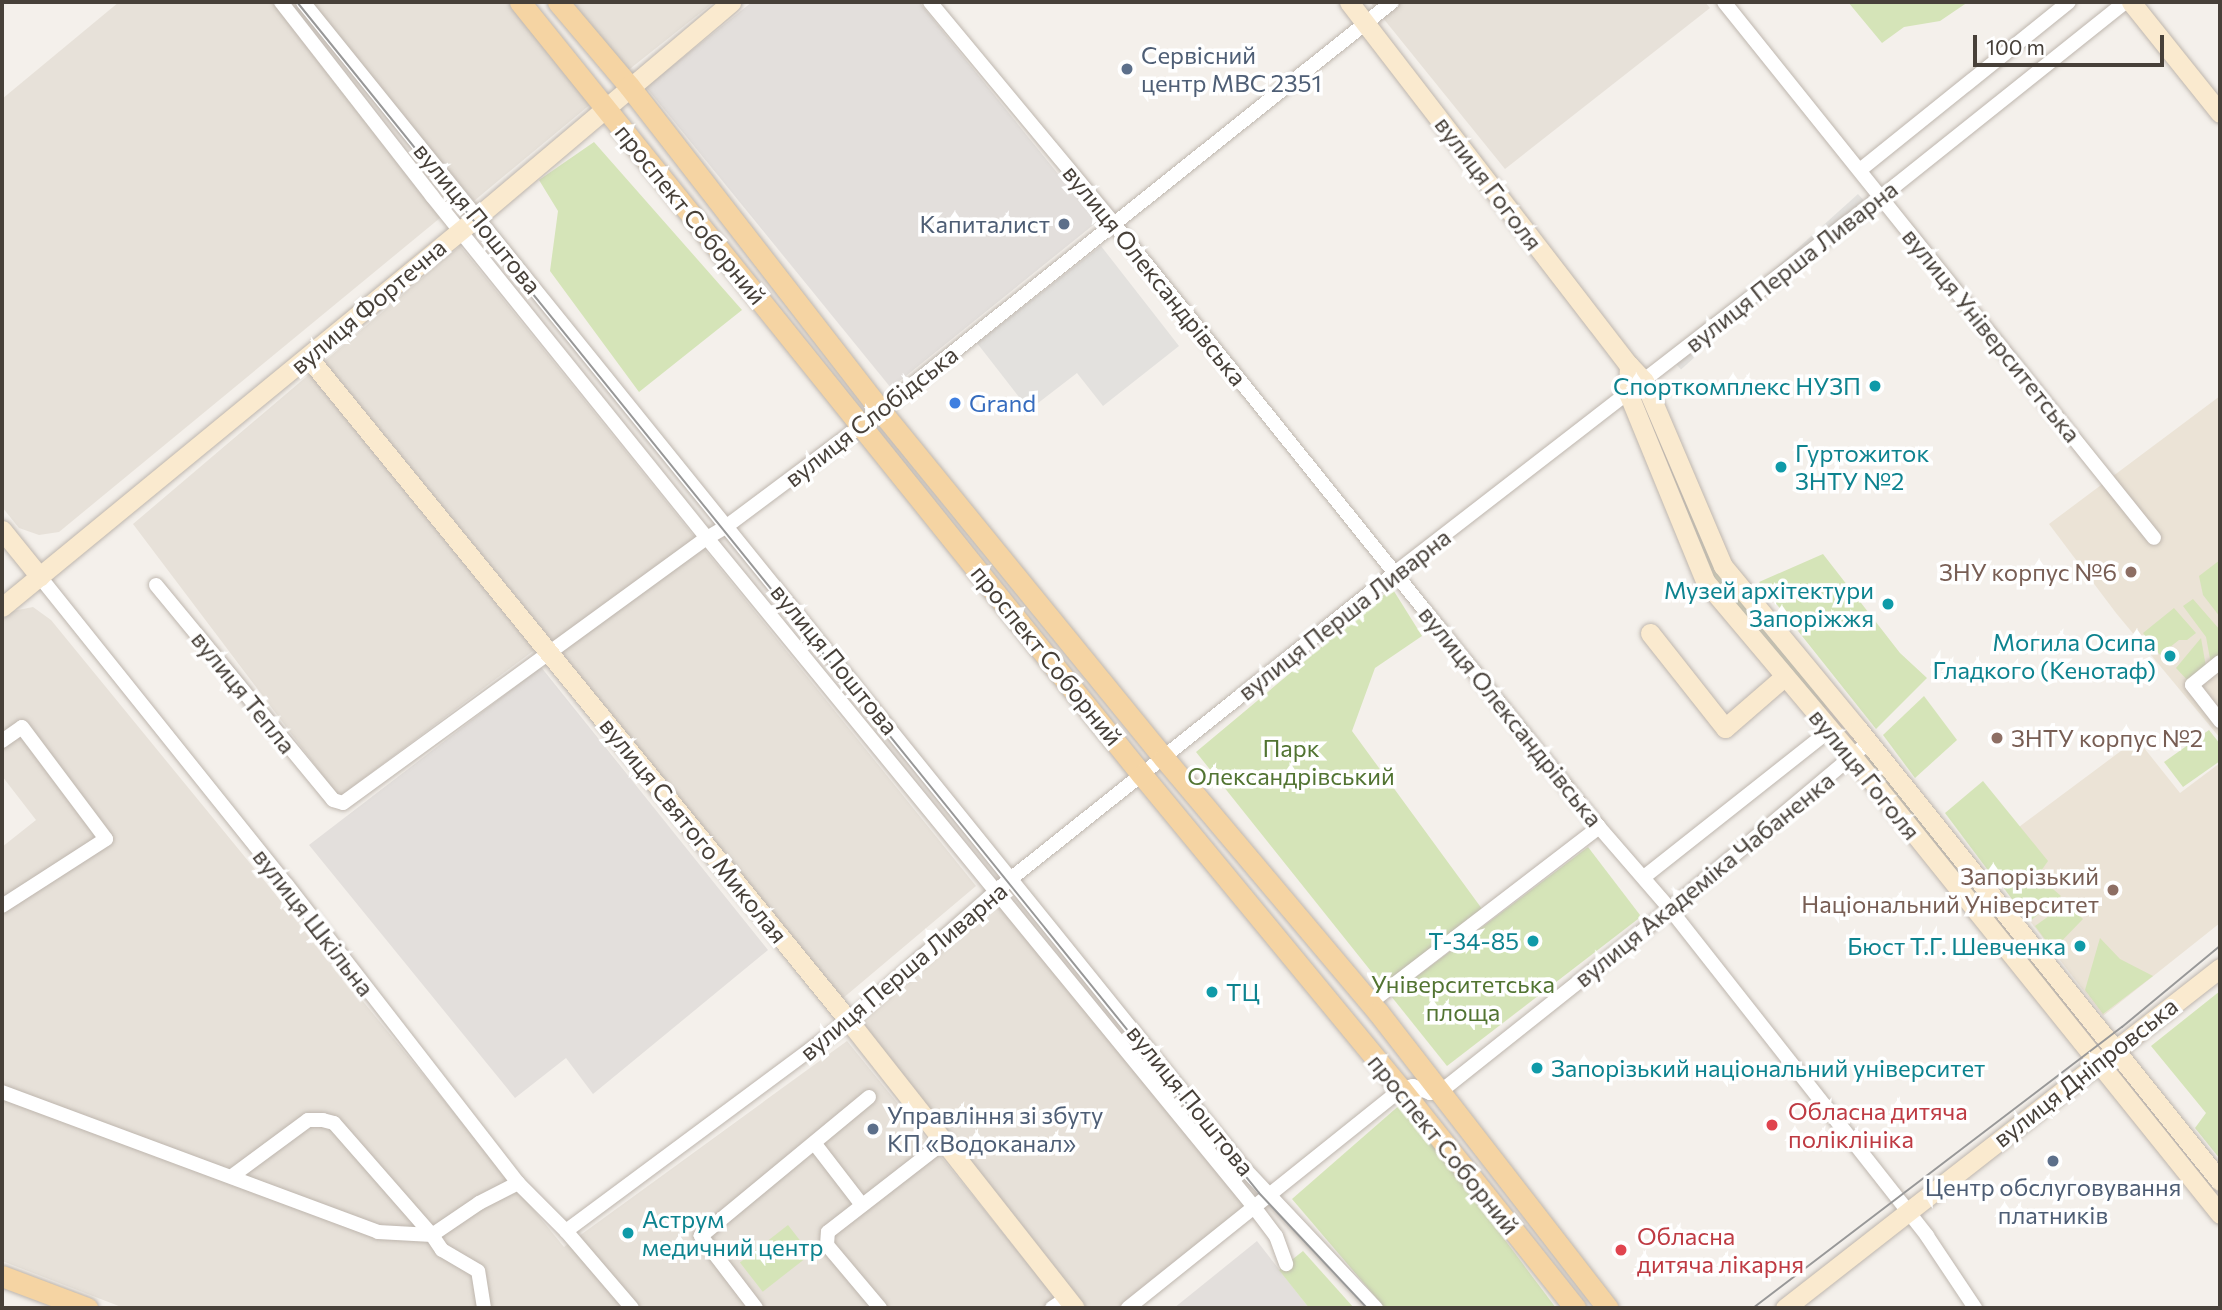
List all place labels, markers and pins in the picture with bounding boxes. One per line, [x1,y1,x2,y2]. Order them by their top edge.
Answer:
place label: Сервісний центр МВС 2351 [1141,41,1322,97]
marker: Сервісний центр МВС 2351 [1119,61,1135,77]
place label: Капиталист [920,210,1050,238]
marker: Капиталист [1056,216,1072,232]
place label: Спорткомплекс НУЗП [1613,372,1861,400]
marker: Спорткомплекс НУЗП [1867,378,1883,394]
place label: Grand [969,389,1036,417]
marker: Grand [947,395,963,411]
place label: Гуртожиток ЗНТУ №2 [1795,439,1929,495]
marker: Гуртожиток ЗНТУ №2 [1773,459,1789,475]
place label: ЗНУ корпус №6 [1939,558,2117,586]
marker: ЗНУ корпус №6 [2123,564,2139,580]
place label: Музей архітектури Запоріжжя [1664,576,1874,632]
marker: Музей архітектури Запоріжжя [1880,596,1896,612]
place label: Могила Осипа Гладкого (Кенотаф) [1933,628,2156,684]
marker: Могила Осипа Гладкого (Кенотаф) [2162,648,2178,664]
place label: ЗНТУ корпус №2 [2011,724,2203,752]
marker: ЗНТУ корпус №2 [1989,730,2005,746]
place label: Запорізький Національний Університет [1801,862,2099,918]
marker: Запорізький Національний Університет [2105,882,2121,898]
place label: Т-34-85 [1428,927,1519,955]
place label: Бюст Т.Г. Шевченка [1847,932,2066,960]
marker: Т-34-85 [1525,933,1541,949]
marker: Бюст Т.Г. Шевченка [2072,938,2088,954]
place label: ТЦ [1226,978,1260,1006]
marker: ТЦ [1204,984,1220,1000]
place label: Запорізький національний університет [1551,1054,1985,1082]
marker: Запорізький національний університет [1529,1060,1545,1076]
place label: Обласна дитяча поліклініка [1788,1097,1968,1153]
place label: Управлiння зi збуту КП «Водоканал» [887,1101,1103,1157]
marker: Обласна дитяча поліклініка [1762,1115,1782,1135]
marker: Управлiння зi збуту КП «Водоканал» [865,1121,881,1137]
marker: Центр обслуговування платників [2045,1153,2061,1169]
place label: Центр обслуговування платників [1925,1173,2181,1229]
place label: Аструм медичний центр [642,1205,824,1261]
place label: Обласна дитяча лікарня [1637,1222,1804,1278]
marker: Аструм медичний центр [620,1225,636,1241]
marker: Обласна дитяча лікарня [1611,1240,1631,1260]

